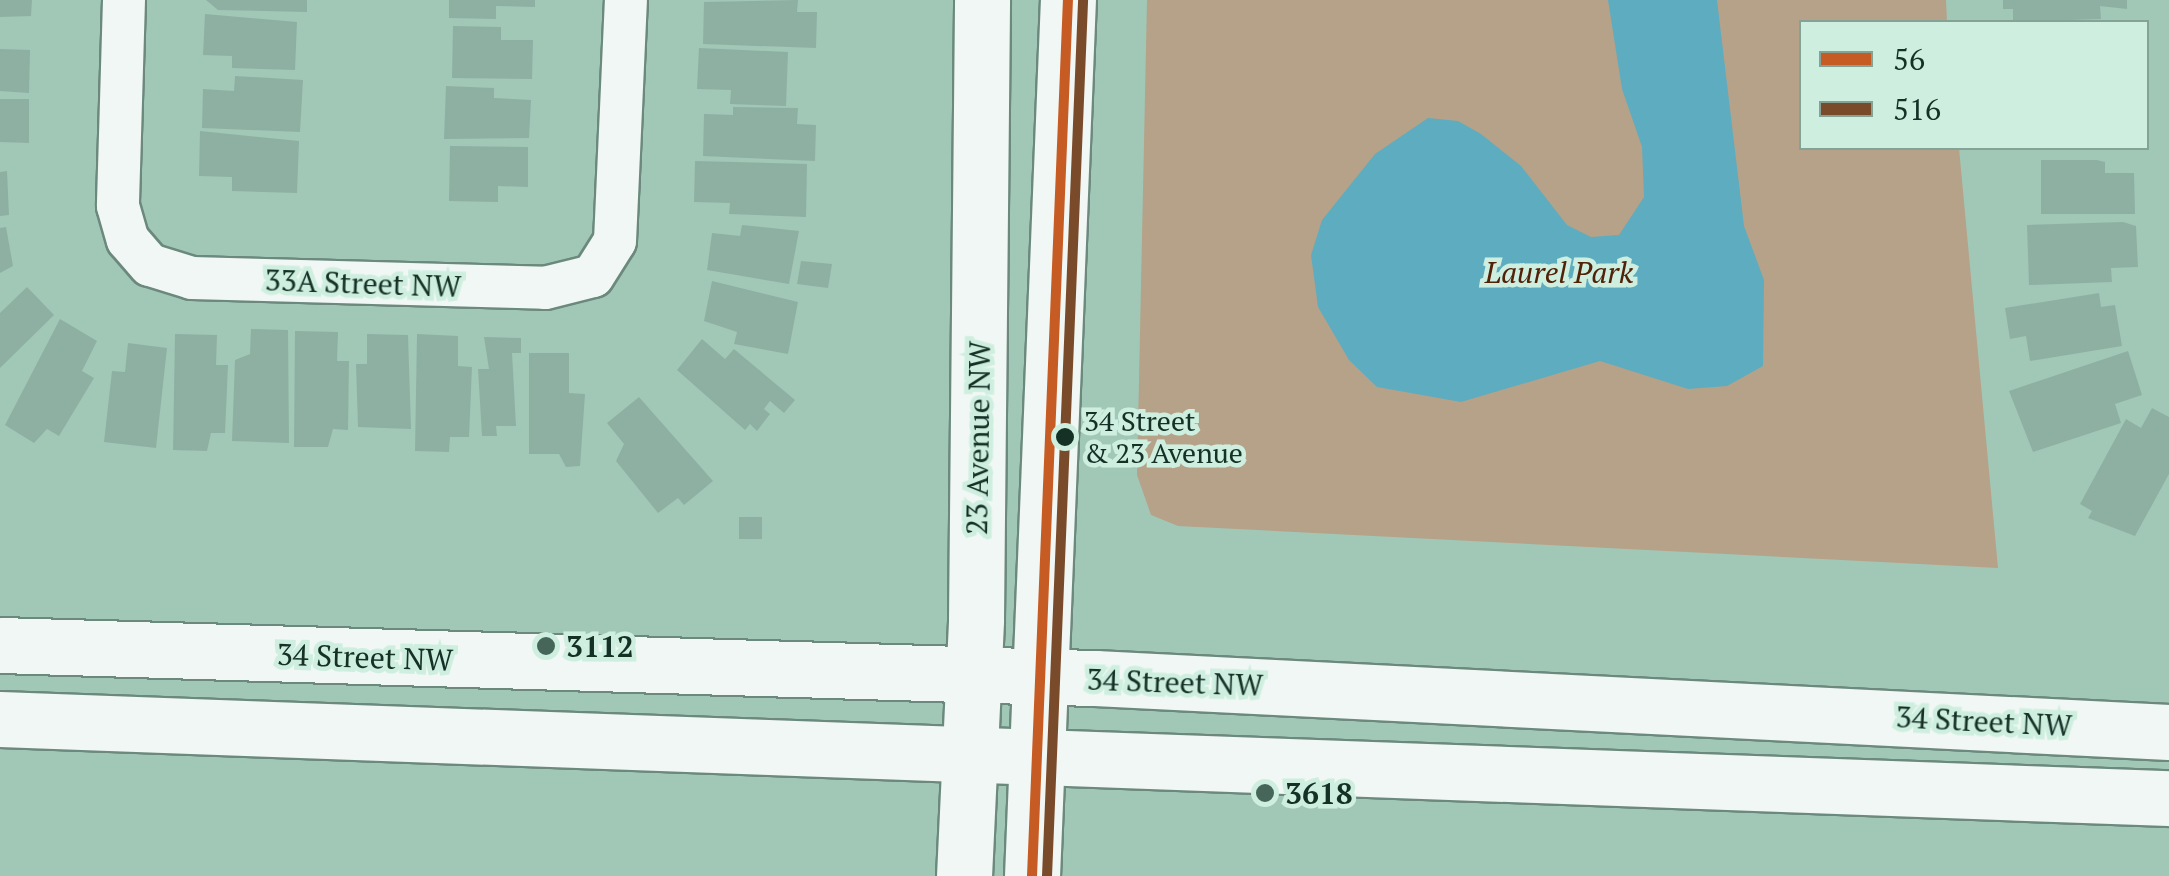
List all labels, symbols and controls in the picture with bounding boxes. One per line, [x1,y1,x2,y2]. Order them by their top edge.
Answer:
legend [1799,20,2149,150]
text: 56 [1893,39,1925,79]
text: 516 [1893,89,1941,129]
park label: Laurel Park [1485,254,1633,290]
street label: 33A Street NW [264,262,462,304]
street label: 23 Avenue NW [958,340,998,536]
place label: 34 Street & 23 Avenue [1084,404,1243,470]
marker: 34 Street & 23 Avenue [1055,427,1075,447]
place label: 3112 [566,628,634,664]
marker: 3112 [535,635,557,657]
street label: 34 Street NW [276,636,454,678]
street label: 34 Street NW [1086,661,1264,703]
street label: 34 Street NW [1895,698,2073,744]
place label: 3618 [1285,775,1353,811]
marker: 3618 [1254,782,1276,804]

